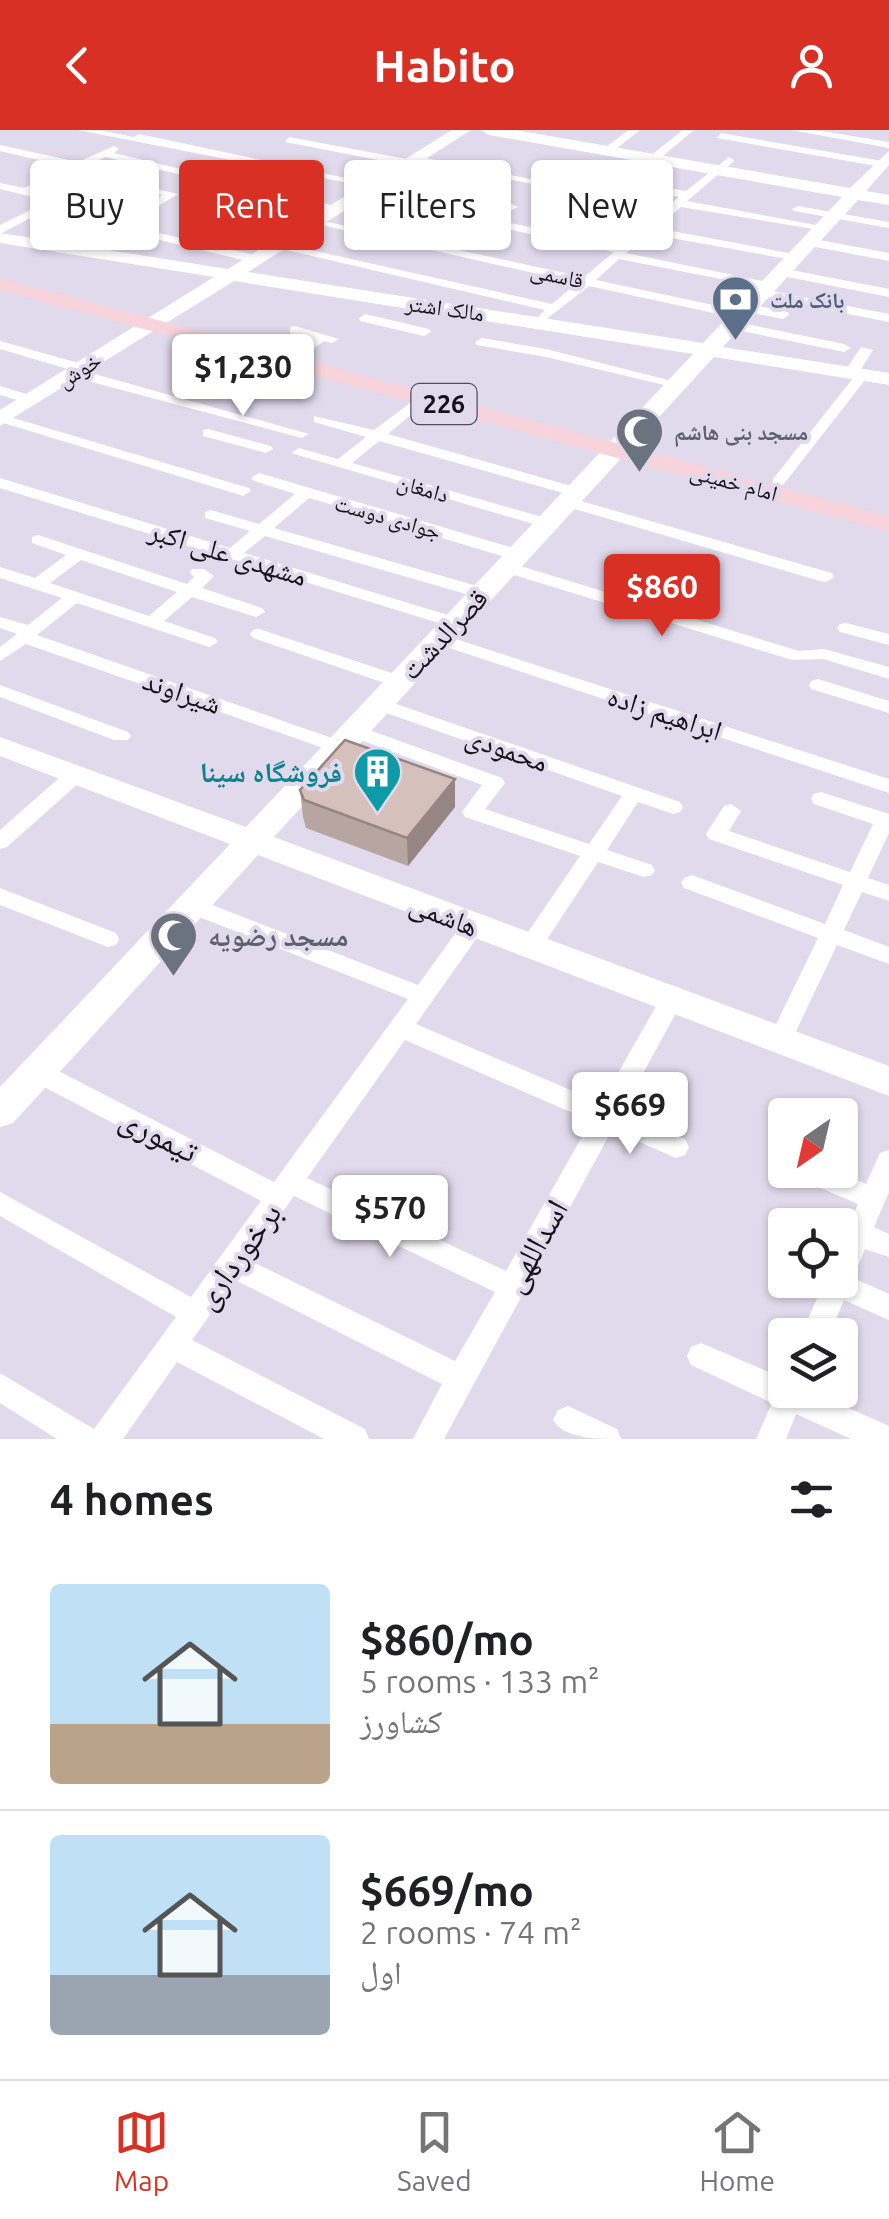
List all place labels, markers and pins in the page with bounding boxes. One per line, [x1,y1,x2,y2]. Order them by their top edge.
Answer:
bank icon: بانک ملت [709,274,761,342]
place label: بانک ملت [770,287,844,314]
pin: $1,230 [162,334,324,419]
mosque icon: مسجد بنی هاشم [613,406,665,474]
place label: مسجد بنی هاشم [674,419,808,447]
pin: $860 [603,554,721,639]
building icon: فروشگاه سینا [351,746,403,814]
place label: فروشگاه سینا [200,756,342,789]
mosque icon: مسجد رضویه [147,910,199,978]
place label: مسجد رضویه [208,920,349,953]
pin: $669 [571,1072,689,1157]
pin: $570 [331,1175,449,1260]

